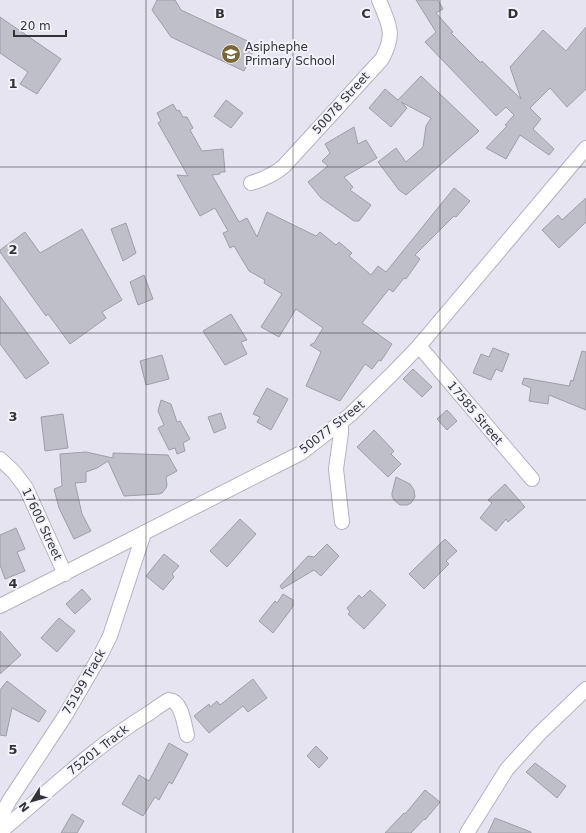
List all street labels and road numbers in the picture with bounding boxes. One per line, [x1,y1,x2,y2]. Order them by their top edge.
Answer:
street label: 50078 Street [310,69,373,137]
street label: 17585 Street [444,378,506,448]
street label: 50077 Street [297,397,367,457]
street label: 17600 Street [19,485,65,563]
street label: 75199 Track [60,647,108,717]
street label: 75201 Track [65,722,131,778]

